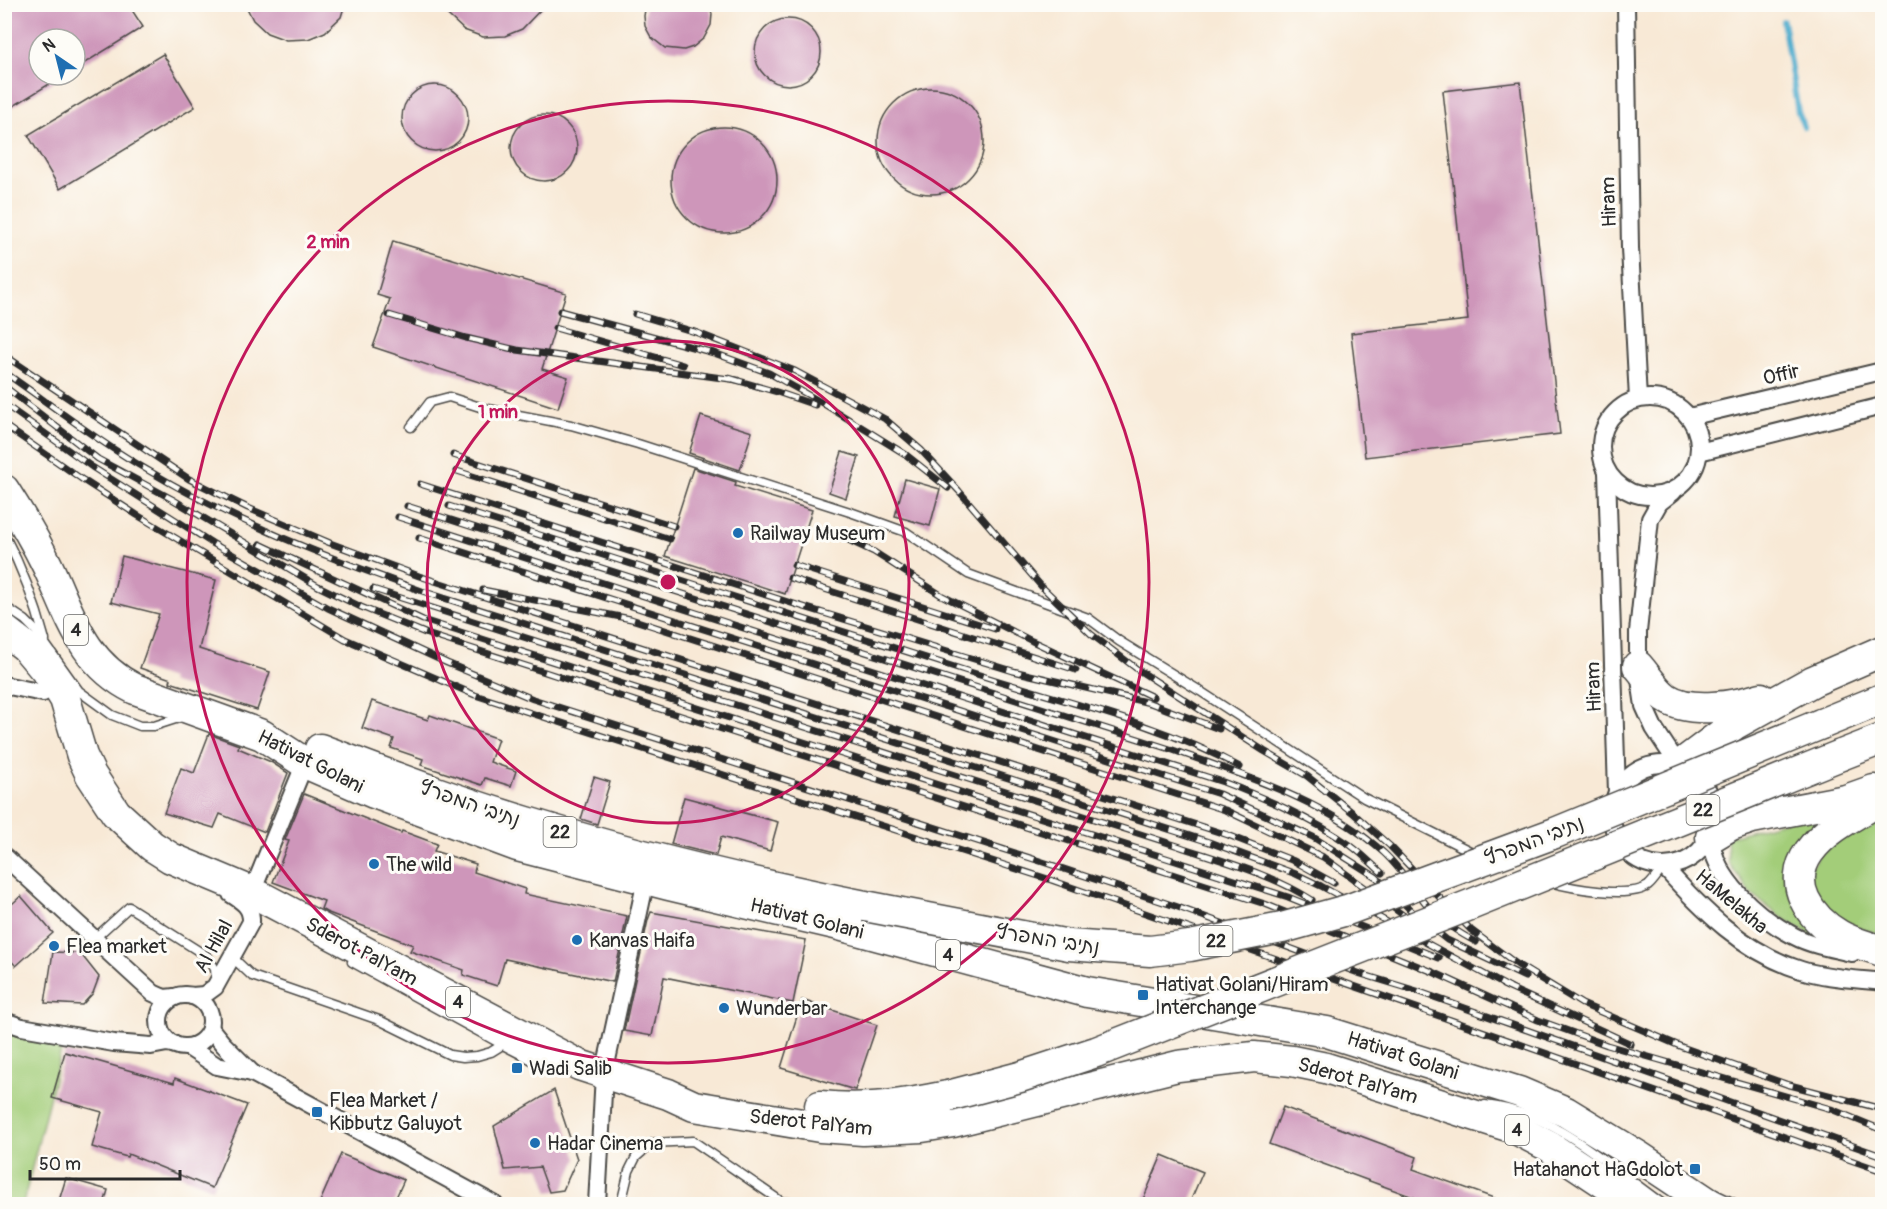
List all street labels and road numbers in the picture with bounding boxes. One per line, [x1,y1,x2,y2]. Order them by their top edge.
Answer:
street label: Hiram [1595,176,1622,228]
street label: Offir [1761,358,1802,391]
road number: 4 [64,615,88,645]
street label: Hiram [1580,661,1607,713]
street label: Hativat Golani [253,724,368,799]
street label: נתיבי המפרץ [416,775,523,832]
road number: 22 [1686,795,1720,825]
street label: נתיבי המפרץ [1481,810,1587,871]
road number: 22 [544,817,576,847]
street label: HaMelakha [1690,864,1773,939]
street label: Hativat Golani [748,892,866,945]
street label: Sderot PalYam [301,911,422,991]
street label: Al Hilal [189,915,238,977]
street label: נתיבי המפרץ [994,919,1101,960]
road number: 22 [1200,926,1232,956]
road number: 4 [936,940,960,970]
road number: 4 [446,987,470,1017]
street label: Hativat Golani [1344,1026,1462,1085]
street label: Sderot PalYam [1295,1051,1421,1110]
street label: Sderot PalYam [748,1104,874,1141]
road number: 4 [1505,1115,1529,1145]

